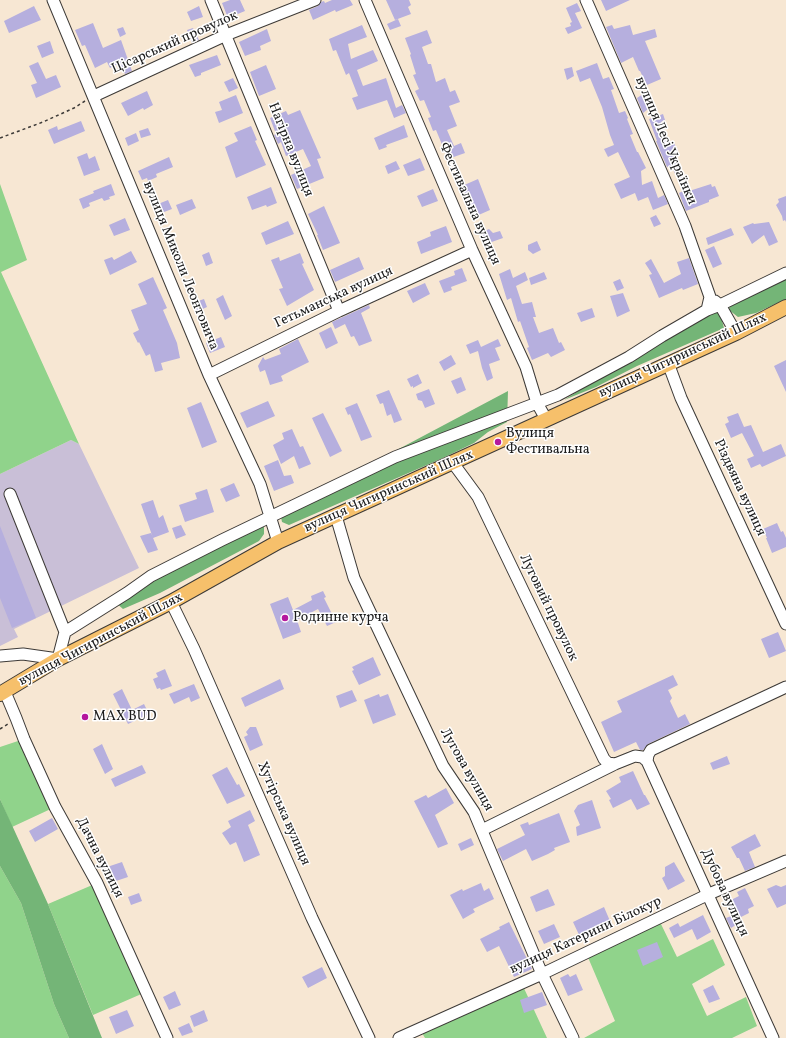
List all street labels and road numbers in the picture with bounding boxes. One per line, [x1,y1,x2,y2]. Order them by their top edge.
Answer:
street label: Цісарський провулок [109,8,241,78]
street label: вулиця Лесі Українки [630,75,700,207]
street label: Нагірна вулиця [263,100,317,200]
street label: Фестивальна вулиця [434,140,504,268]
street label: вулиця Миколи Леонтовича [138,179,222,353]
street label: Гетьманська вулиця [272,263,396,333]
street label: вулиця Чигиринський Шлях [596,310,770,402]
street label: Різдвяна вулиця [709,437,769,539]
street label: вулиця Чигиринський Шлях [302,447,476,537]
street label: Луговий провулок [515,552,581,664]
street label: вулиця Чигиринський Шлях [16,590,186,690]
street label: Лугова вулиця [436,726,496,814]
street label: Хутірська вулиця [253,760,313,868]
street label: Дачна вулиця [71,815,127,901]
street label: Дубова вулиця [696,846,752,940]
street label: вулиця Катерини Білокур [507,893,665,979]

